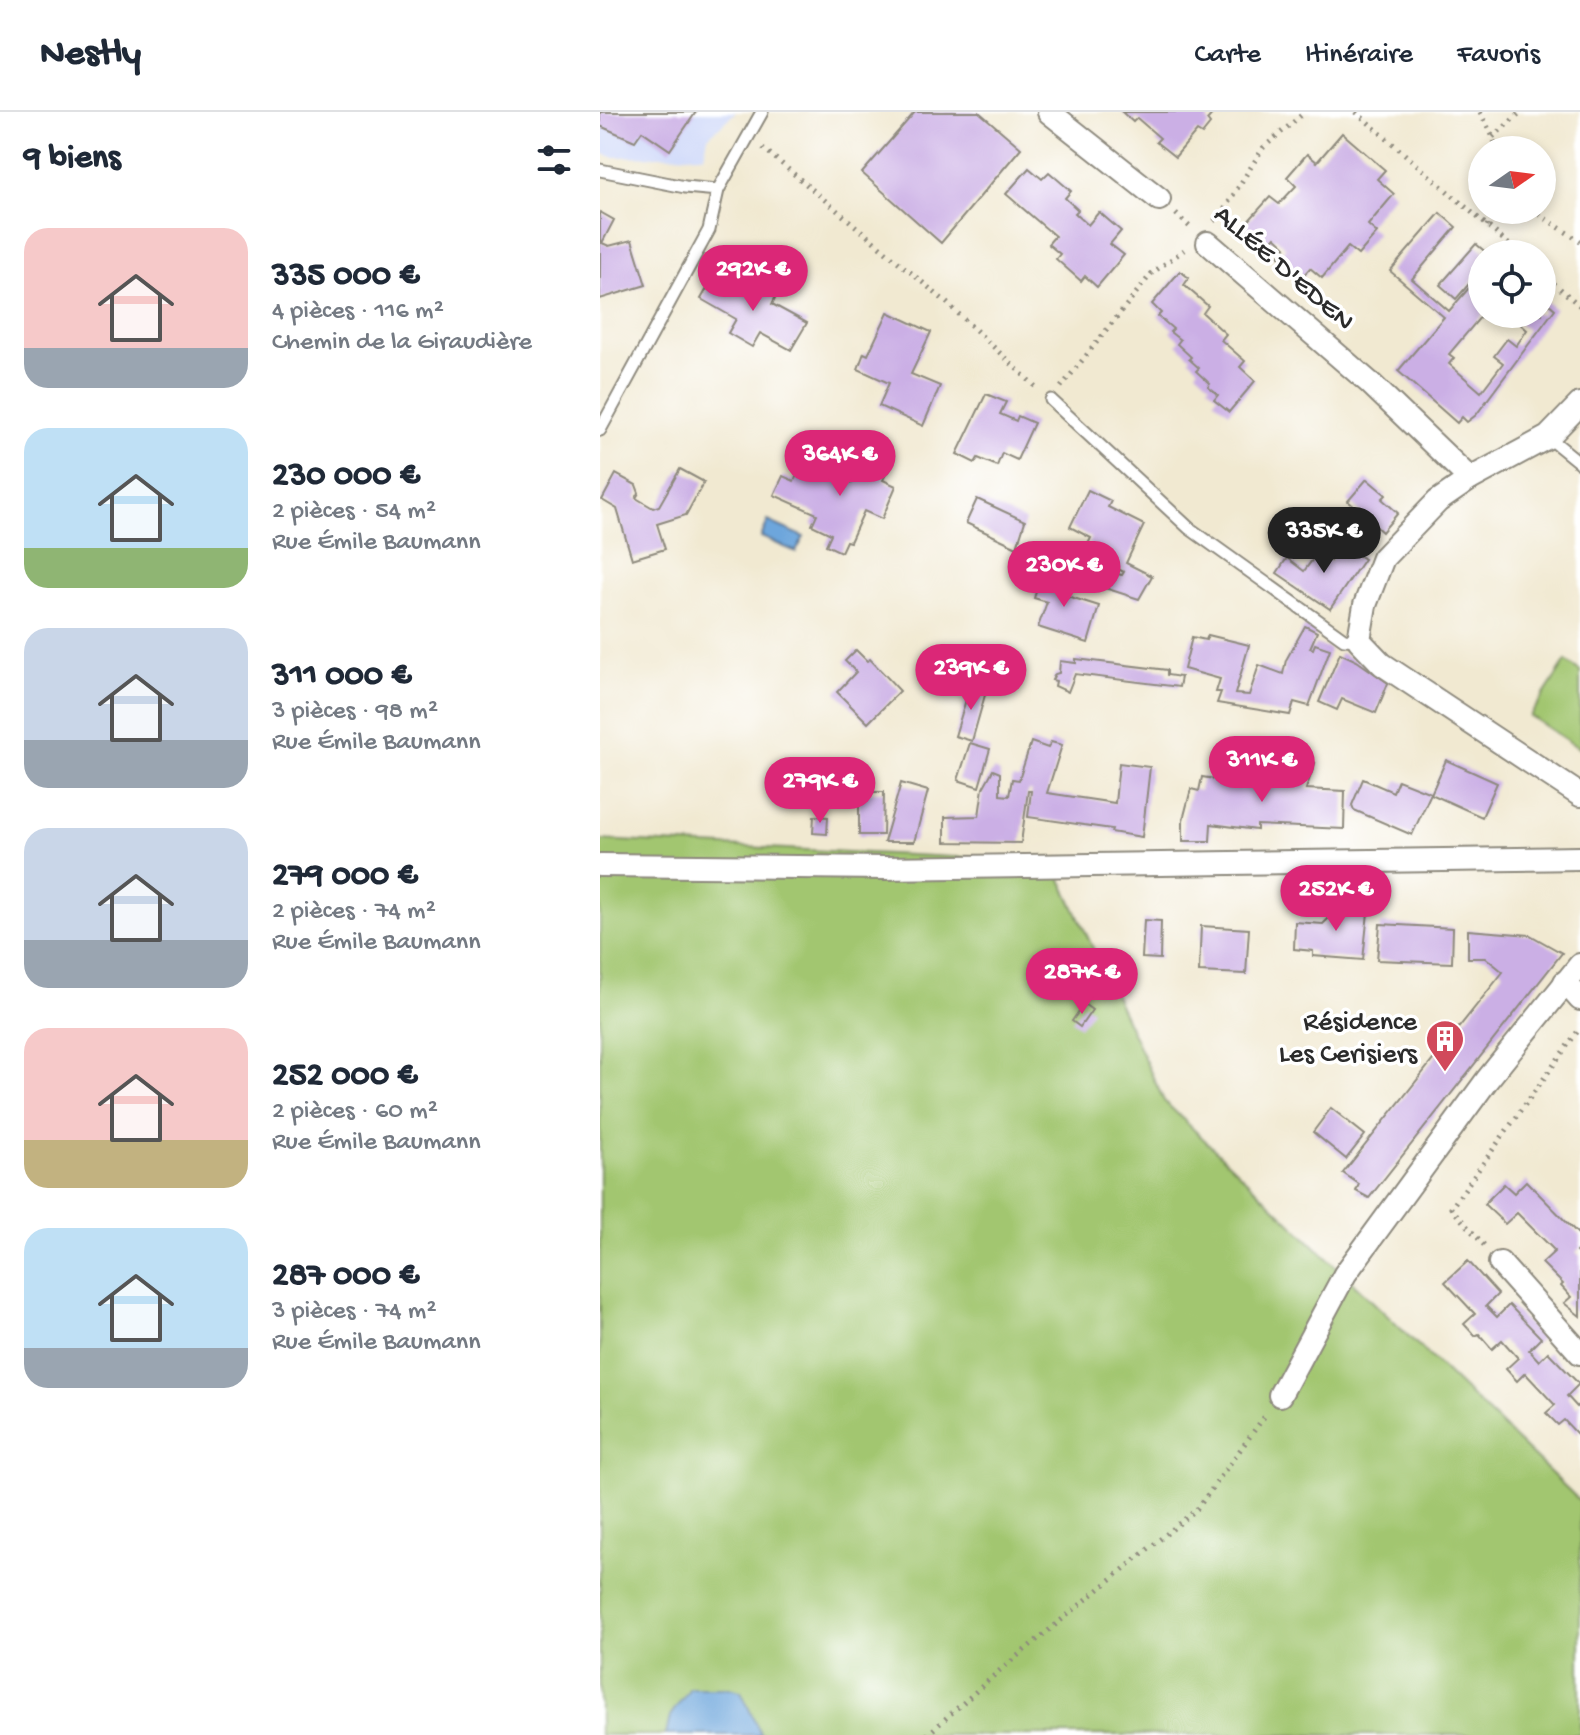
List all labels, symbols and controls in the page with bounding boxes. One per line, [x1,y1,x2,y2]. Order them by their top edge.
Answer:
text: Nestly [40,33,141,77]
text: Carte [1195,39,1261,72]
text: Itinéraire [1305,39,1413,72]
text: Favoris [1457,39,1540,72]
north arrow [1468,136,1556,224]
map controls [1468,136,1556,328]
icon: filters [532,138,576,182]
text: 9 biens [24,140,121,180]
street label: ALLÉE D'EDEN [1206,199,1360,339]
button: locate [1468,240,1556,328]
pin: 292K € [688,245,818,313]
text: 292K € [716,255,790,286]
text: 335 000 € [272,257,419,297]
icon: home [88,260,184,356]
text: 4 pièces · 116 m² [272,297,444,328]
text: Chemin de la Giraudière [272,328,532,359]
pin: 364K € [775,430,905,498]
text: 364K € [803,440,877,471]
text: 230 000 € [272,457,420,497]
icon: home [88,460,184,556]
text: 2 pièces · 54 m² [272,497,436,528]
pin: 335K € [1259,507,1389,575]
text: 335K € [1286,517,1362,548]
text: Rue Émile Baumann [272,528,481,559]
pin: 230K € [999,541,1129,609]
text: 230K € [1026,551,1102,582]
pin: 239K € [906,644,1036,712]
text: 239K € [933,654,1009,685]
text: 311 000 € [272,657,411,697]
icon: home [88,660,184,756]
text: 3 pièces · 98 m² [272,697,438,728]
text: Rue Émile Baumann [272,728,481,759]
pin: 311K € [1197,736,1327,804]
text: 311K € [1227,746,1297,777]
pin: 279K € [755,757,885,825]
text: 279K € [782,767,858,798]
text: 279 000 € [272,857,418,897]
icon: home [88,860,184,956]
pin: 252K € [1271,865,1401,933]
text: 252K € [1298,875,1374,906]
text: 2 pièces · 74 m² [272,897,436,928]
text: Rue Émile Baumann [272,928,481,959]
pin: 287K € [1017,948,1147,1016]
text: 287K € [1044,958,1120,989]
place label: Résidence Les Cerisiers [1279,1007,1418,1072]
building icon: Résidence Les Cerisiers [1424,1018,1466,1073]
text: 252 000 € [272,1057,417,1097]
icon: home [88,1060,184,1156]
text: 2 pièces · 60 m² [272,1097,438,1128]
text: Rue Émile Baumann [272,1128,481,1159]
text: 287 000 € [272,1257,419,1297]
icon: home [88,1260,184,1356]
text: 3 pièces · 74 m² [272,1297,437,1328]
text: Rue Émile Baumann [272,1328,481,1359]

